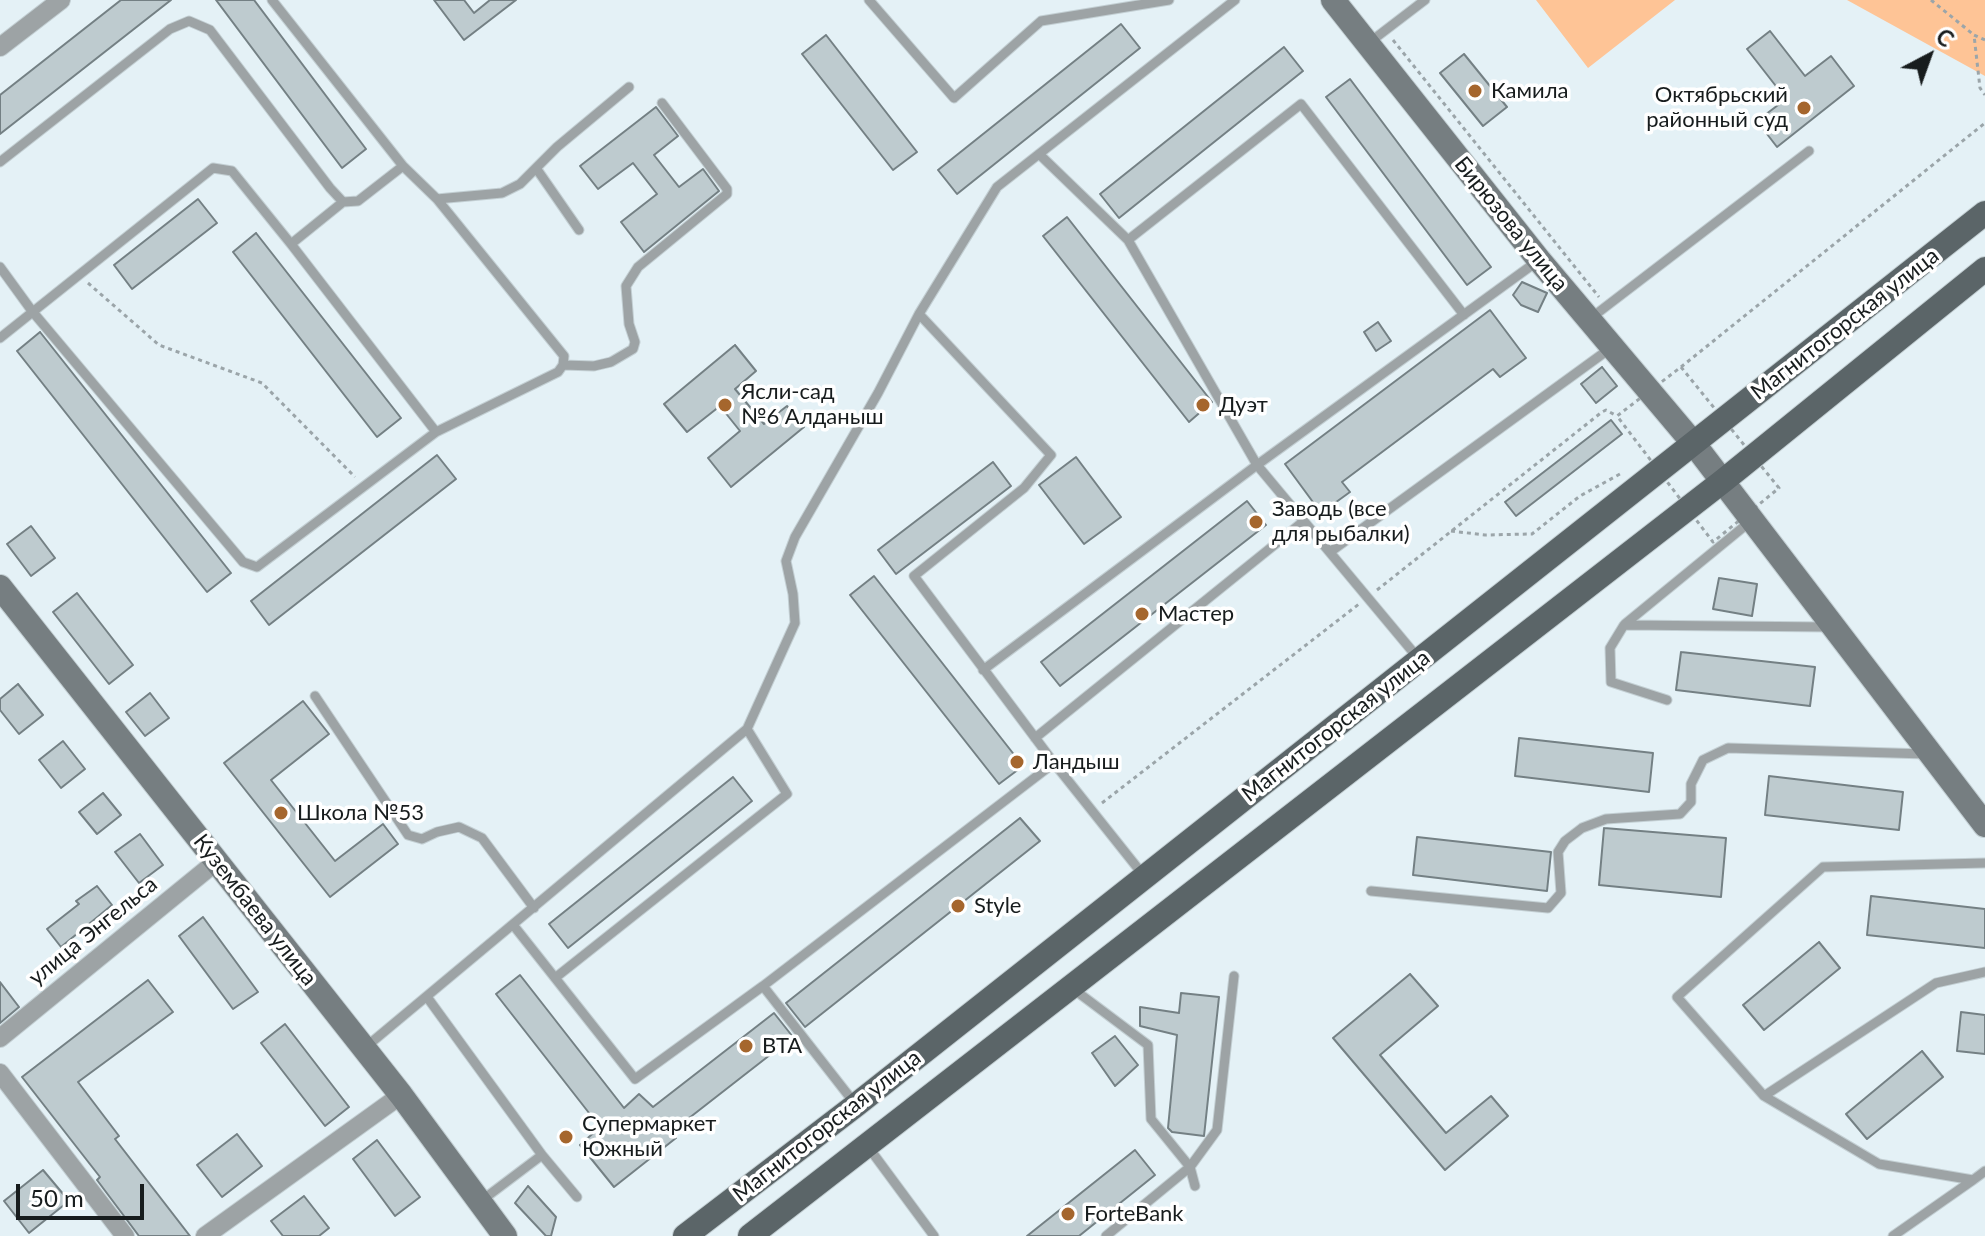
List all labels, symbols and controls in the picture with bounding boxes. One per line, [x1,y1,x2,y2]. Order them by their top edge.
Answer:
north arrow [1889,16,1969,96]
text: С [1931,23,1959,52]
place label: Камила [1491,78,1569,104]
marker: Камила [1466,82,1484,100]
place label: Октябрьский районный суд [1646,82,1788,134]
marker: Октябрьский районный суд [1795,99,1813,117]
street label: Бирюзова улица [1449,151,1573,297]
street label: Магнитогорская улица [1746,242,1944,406]
place label: Ясли-сад №6 Алданыш [741,379,884,430]
place label: Дуэт [1219,392,1268,418]
marker: Ясли-сад №6 Алданыш [716,396,734,414]
marker: Дуэт [1194,396,1212,414]
place label: Заводь (все для рыбалки) [1272,496,1410,548]
marker: Заводь (все для рыбалки) [1247,513,1265,531]
place label: Мастер [1158,601,1234,627]
marker: Мастер [1133,605,1151,623]
street label: Магнитогорская улица [1237,644,1435,808]
place label: Ландыш [1033,749,1120,775]
marker: Ландыш [1008,753,1026,771]
place label: Школа №53 [297,800,424,826]
marker: Школа №53 [272,804,290,822]
street label: Кузембаева улица [188,829,322,991]
street label: улица Энгельса [23,871,163,991]
place label: Style [974,893,1021,919]
marker: Style [949,897,967,915]
place label: BTA [762,1033,802,1059]
marker: BTA [737,1037,755,1055]
street label: Магнитогорская улица [728,1044,926,1208]
place label: Супермаркет Южный [582,1111,716,1162]
marker: Супермаркет Южный [557,1128,575,1146]
scale bar [20,1168,148,1218]
text: 50 m [30,1183,84,1212]
place label: ForteBank [1084,1201,1184,1227]
marker: ForteBank [1059,1205,1077,1223]

